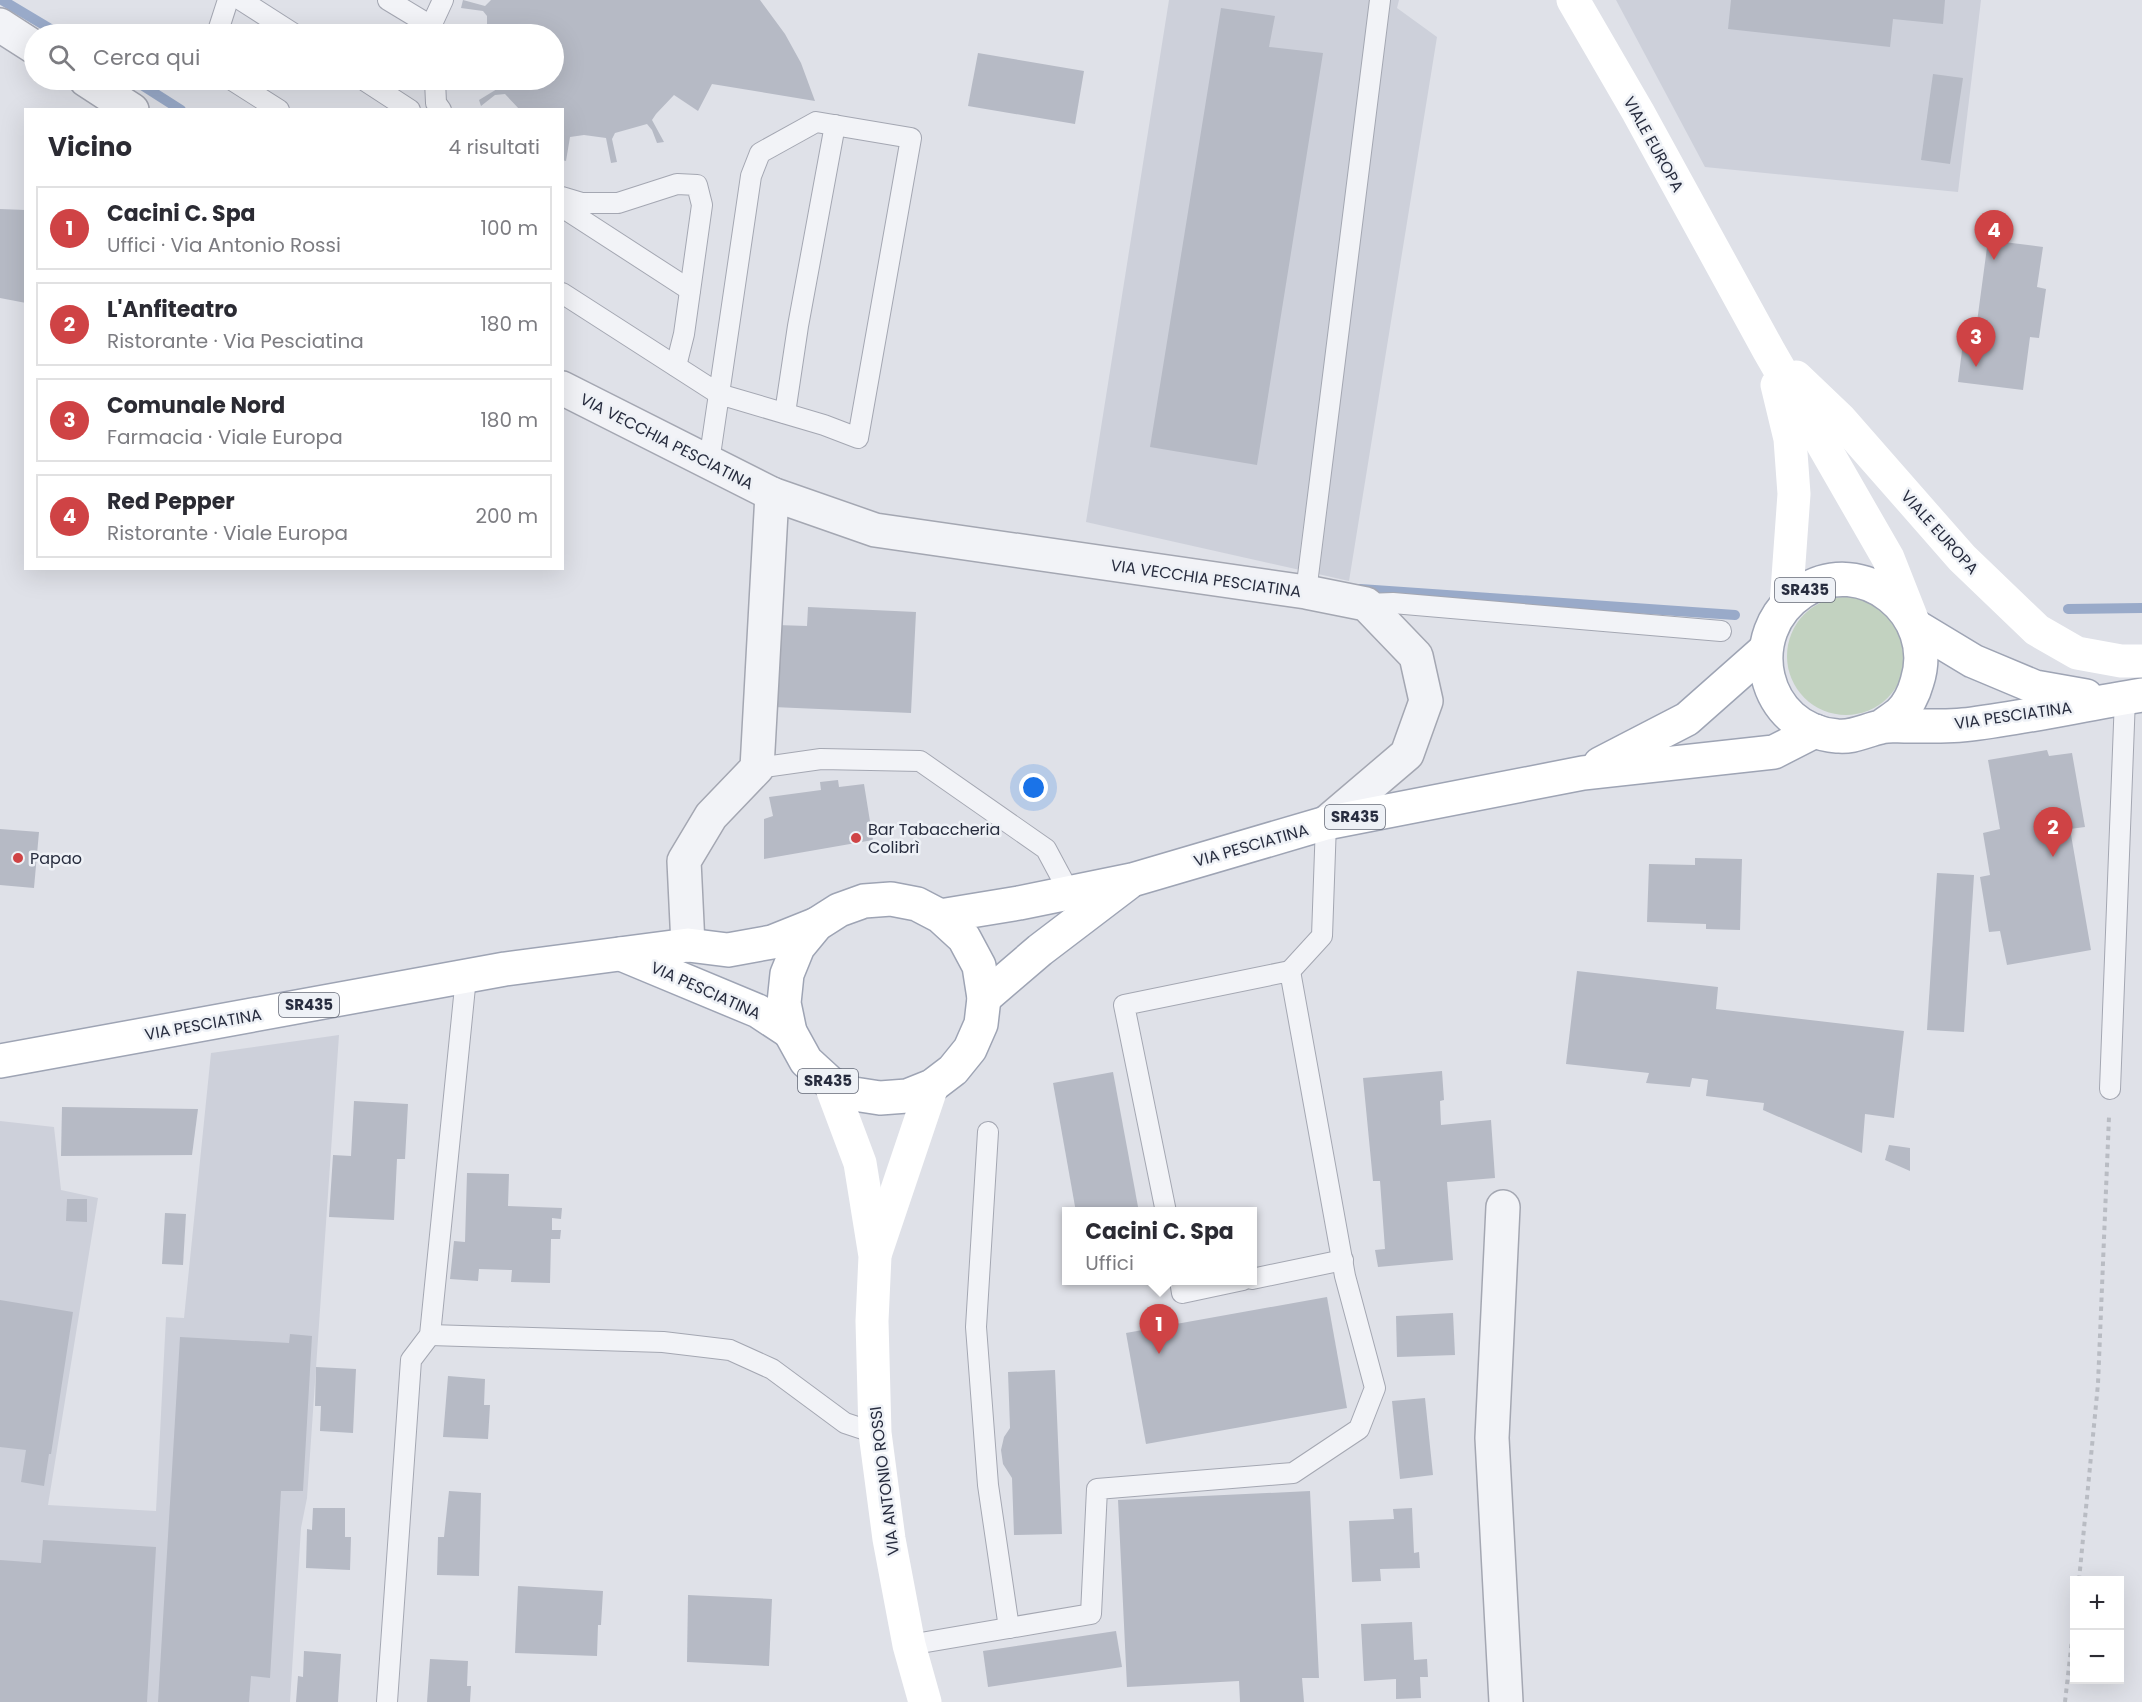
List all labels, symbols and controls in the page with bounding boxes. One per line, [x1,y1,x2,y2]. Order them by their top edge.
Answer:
search box [24,24,564,90]
icon: search [45,41,78,74]
text: Cerca qui [93,42,200,73]
street label: VIALE EUROPA [1618,92,1689,196]
text: Vicino [48,129,132,165]
text: 4 risultati [449,133,540,161]
text: Cacini C. Spa [107,198,256,229]
pin: 4 [1974,210,2014,260]
text: 1 [66,214,73,242]
text: 100 m [481,214,538,242]
text: Uffici · Via Antonio Rossi [107,231,341,259]
text: L'Anfiteatro [107,294,238,325]
text: 2 [64,310,75,338]
text: 180 m [480,310,538,338]
pin: 3 [1956,318,1996,367]
text: Ristorante · Via Pesciatina [107,327,364,355]
street label: VIA VECCHIA PESCIATINA [576,388,758,495]
text: Comunale Nord [107,390,285,421]
text: 3 [63,406,76,434]
text: 180 m [480,406,538,434]
text: Farmacia · Viale Europa [107,423,343,451]
street label: VIALE EUROPA [1896,485,1984,580]
text: Red Pepper [107,486,235,517]
text: 4 [63,502,76,530]
text: 200 m [475,502,538,530]
text: Ristorante · Viale Europa [107,519,348,547]
street label: VIA VECCHIA PESCIATINA [1109,554,1303,603]
road number: SR435 [1775,578,1835,602]
street label: VIA PESCIATINA [1953,696,2073,735]
your location [1019,773,1048,802]
road number: SR435 [1325,805,1385,829]
pin: 2 [2034,808,2072,857]
place label: Bar Tabaccheria Colibrì [868,818,1000,859]
street label: VIA PESCIATINA [1191,818,1311,873]
marker: Bar Tabaccheria Colibrì [849,831,863,845]
place label: Papao [30,847,82,870]
marker: Papao [11,851,25,865]
street label: VIA PESCIATINA [647,956,765,1025]
road number: SR435 [279,993,339,1017]
street label: VIA PESCIATINA [143,1003,264,1046]
road number: SR435 [798,1069,858,1093]
popup [1062,1207,1257,1285]
text: Cacini C. Spa [1085,1216,1234,1247]
text: Uffici [1085,1249,1134,1277]
pin: 1 [1140,1304,1178,1354]
street label: VIA ANTONIO ROSSI [864,1405,905,1557]
map controls [2070,1576,2124,1684]
button: + [2070,1576,2124,1630]
button: − [2070,1630,2124,1684]

